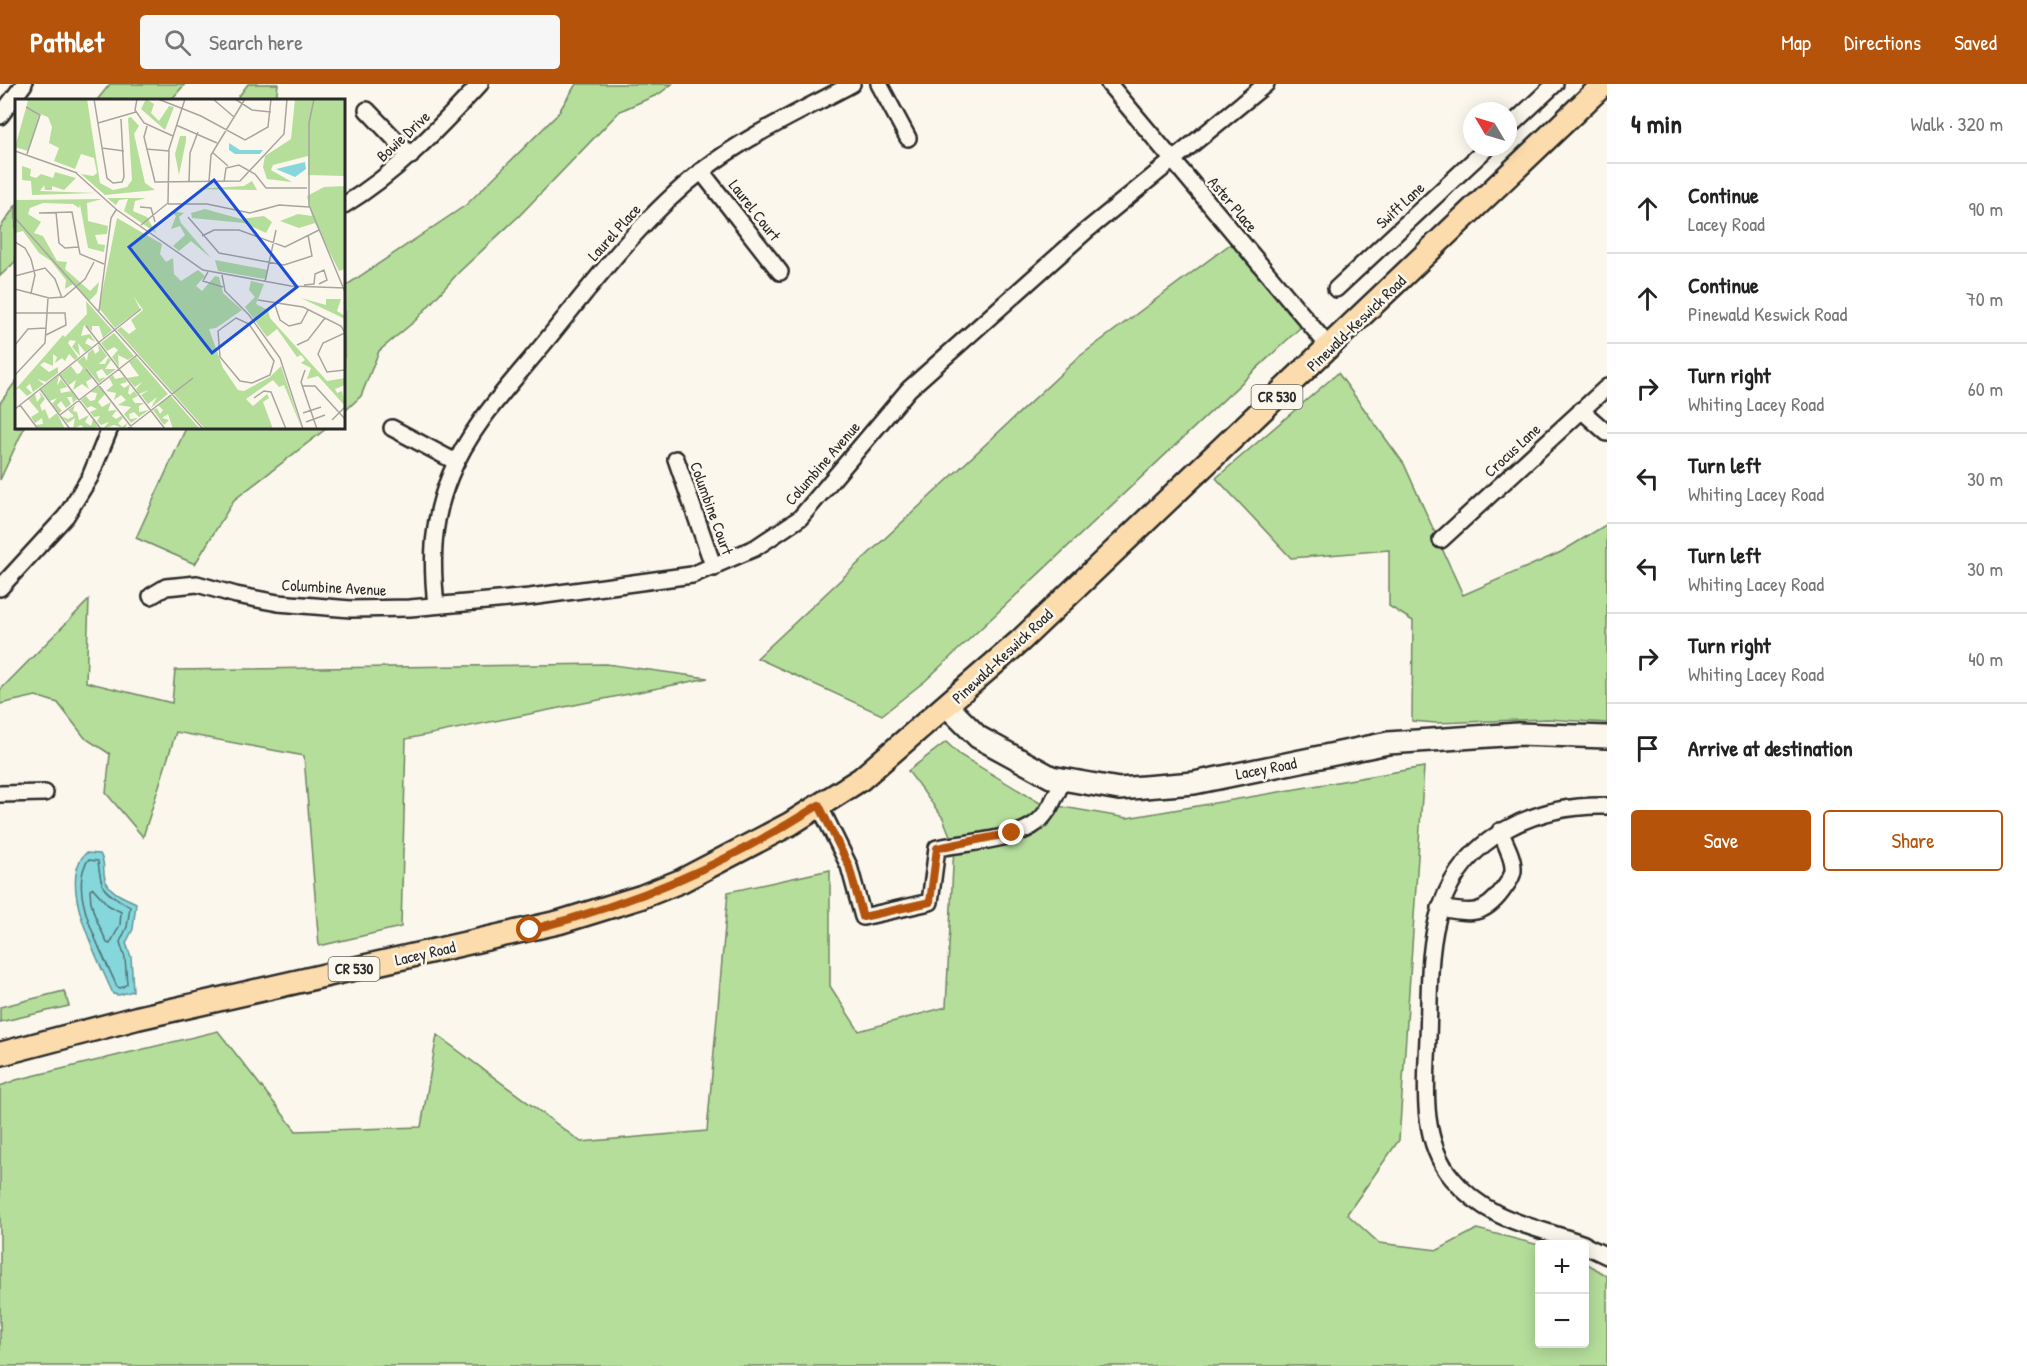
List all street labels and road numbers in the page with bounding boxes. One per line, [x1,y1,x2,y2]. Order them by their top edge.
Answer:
street label: Bowie Drive [371,105,435,166]
street label: Aster Place [1203,171,1263,237]
street label: Laurel Court [724,175,786,246]
street label: Swift Lane [1371,176,1430,233]
street label: Laurel Place [582,198,646,265]
street label: Pinewald-Keswick Road [1302,270,1410,376]
road number: CR 530 [1252,385,1302,409]
street label: Columbine Avenue [779,416,865,510]
street label: Crocus Lane [1479,418,1545,482]
street label: Columbine Court [685,458,739,558]
street label: Columbine Avenue [281,573,388,601]
street label: Pinewald-Keswick Road [947,604,1057,708]
street label: Lacey Road [1234,751,1298,785]
street label: Lacey Road [393,935,457,971]
road number: CR 530 [328,957,380,981]

